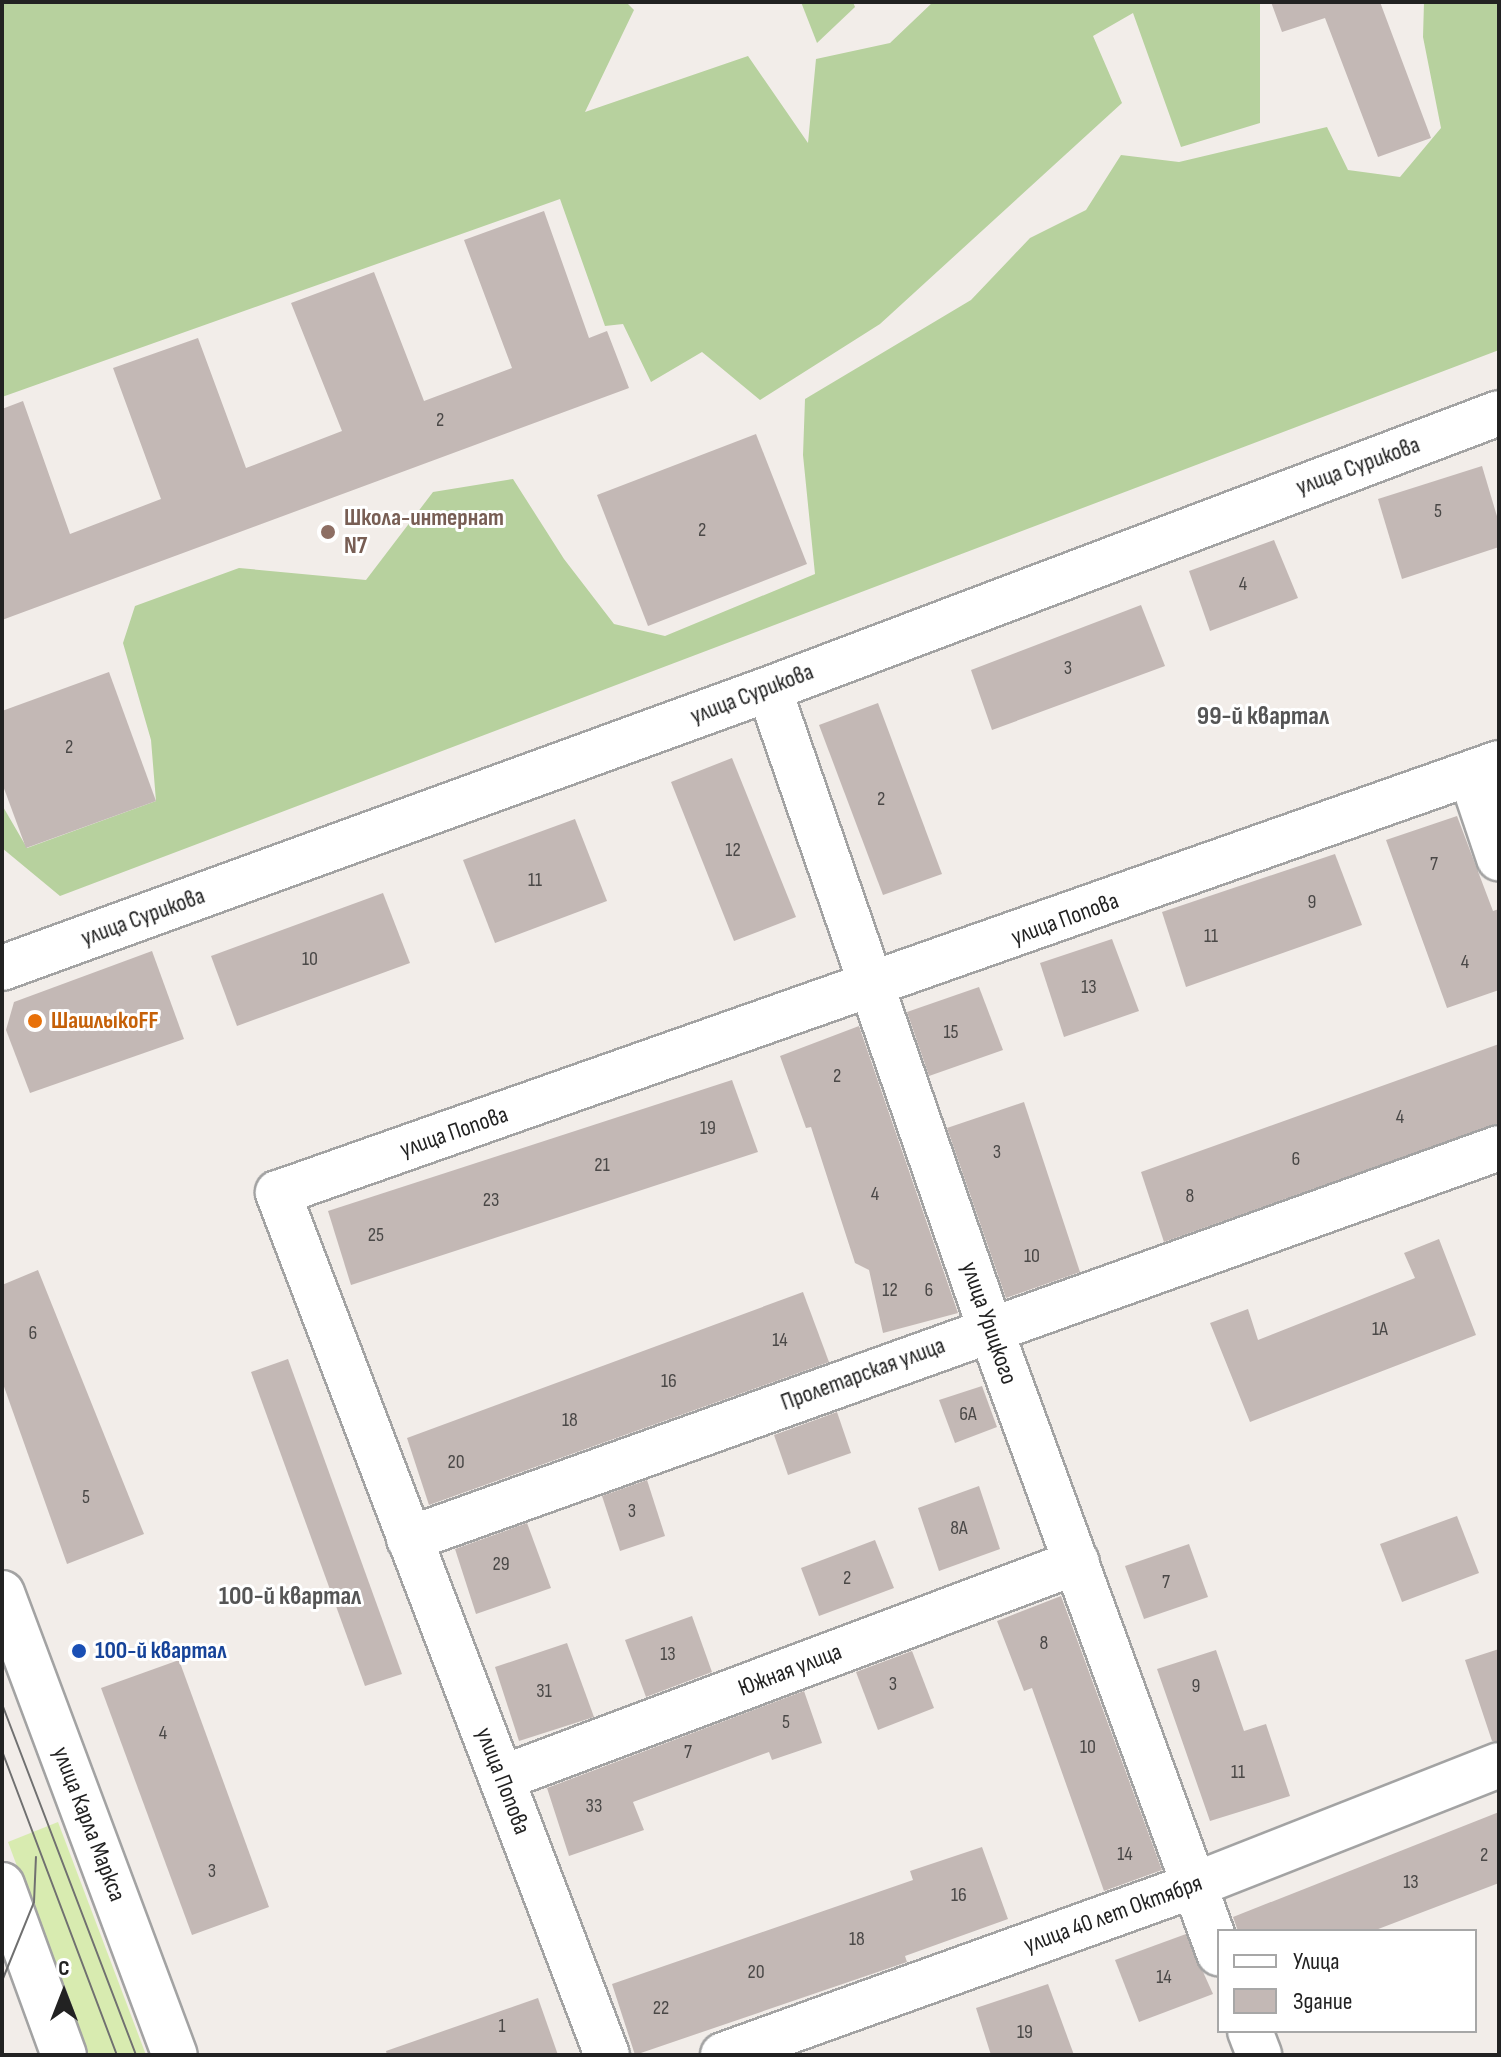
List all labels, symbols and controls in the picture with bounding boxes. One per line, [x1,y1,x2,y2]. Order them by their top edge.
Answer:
house number: 2 [436,408,444,432]
street label: улица Сурикова [1292,430,1424,502]
house number: 5 [1434,499,1442,523]
place label: Школа-интернат N7 [344,504,504,560]
house number: 2 [698,518,706,542]
marker: Школа-интернат N7 [319,523,337,541]
house number: 4 [1239,572,1247,596]
house number: 3 [1064,656,1072,680]
street label: улица Сурикова [686,657,818,731]
district label: 99-й квартал [1197,701,1329,733]
house number: 2 [65,735,73,759]
house number: 2 [877,787,885,811]
house number: 12 [725,838,741,862]
house number: 7 [1430,852,1438,876]
house number: 11 [528,868,542,892]
street label: улица Сурикова [77,881,209,953]
street label: улица Попова [1007,886,1123,952]
house number: 9 [1308,890,1316,914]
house number: 11 [1204,924,1218,948]
house number: 10 [302,947,318,971]
house number: 4 [1461,950,1469,974]
house number: 13 [1081,975,1097,999]
place label: ШашлыкoFF [51,1007,159,1035]
marker: ШашлыкoFF [26,1012,44,1030]
house number: 15 [943,1020,959,1044]
house number: 2 [833,1064,841,1088]
street label: улица Попова [396,1100,512,1164]
house number: 4 [1396,1105,1404,1129]
house number: 19 [700,1116,716,1140]
house number: 3 [993,1140,1001,1164]
house number: 6 [1292,1147,1300,1171]
house number: 21 [594,1153,610,1177]
house number: 4 [871,1182,879,1206]
house number: 8 [1186,1184,1194,1208]
house number: 23 [483,1188,499,1212]
house number: 25 [368,1223,384,1247]
house number: 10 [1024,1244,1040,1268]
street label: улица Урицкого [955,1258,1023,1388]
house number: 12 [882,1278,898,1302]
house number: 6 [925,1278,933,1302]
house number: 1А [1372,1317,1388,1341]
house number: 6 [29,1321,37,1345]
house number: 14 [772,1328,788,1352]
street label: Пролетарская улица [777,1331,949,1417]
house number: 16 [661,1369,677,1393]
house number: 6А [959,1402,977,1426]
house number: 18 [562,1408,578,1432]
house number: 20 [447,1450,465,1474]
house number: 5 [82,1485,90,1509]
house number: 3 [628,1499,636,1523]
house number: 8А [950,1516,968,1540]
house number: 29 [492,1552,510,1576]
house number: 2 [843,1566,851,1590]
house number: 7 [1162,1570,1170,1594]
district label: 100-й квартал [219,1581,361,1613]
house number: 8 [1040,1631,1048,1655]
place label: 100-й квартал [95,1637,227,1665]
street label: Южная улица [734,1637,846,1703]
marker: 100-й квартал [70,1642,88,1660]
house number: 13 [660,1642,676,1666]
house number: 3 [889,1672,897,1696]
house number: 9 [1192,1674,1200,1698]
house number: 31 [536,1679,552,1703]
house number: 5 [782,1710,790,1734]
house number: 4 [159,1721,167,1745]
street label: улица Попова [469,1723,537,1839]
house number: 10 [1080,1735,1096,1759]
house number: 7 [684,1740,692,1764]
street label: улица Карла Маркса [46,1743,132,1905]
house number: 11 [1231,1760,1245,1784]
house number: 33 [586,1794,602,1818]
house number: 14 [1117,1842,1133,1866]
house number: 2 [1480,1843,1488,1867]
house number: 3 [208,1859,216,1883]
street label: улица 40 лет Октября [1020,1868,1206,1960]
house number: 13 [1403,1870,1419,1894]
house number: 16 [951,1883,967,1907]
house number: 18 [849,1927,865,1951]
legend [1217,1929,1477,2033]
text: Улица [1293,1947,1339,1976]
north arrow [24,1953,104,2033]
text: С [58,1955,70,1982]
house number: 20 [747,1960,765,1984]
house number: 14 [1156,1965,1172,1989]
text: Здание [1293,1987,1352,2016]
house number: 22 [653,1996,669,2020]
house number: 1 [499,2014,505,2038]
house number: 19 [1017,2020,1033,2044]

